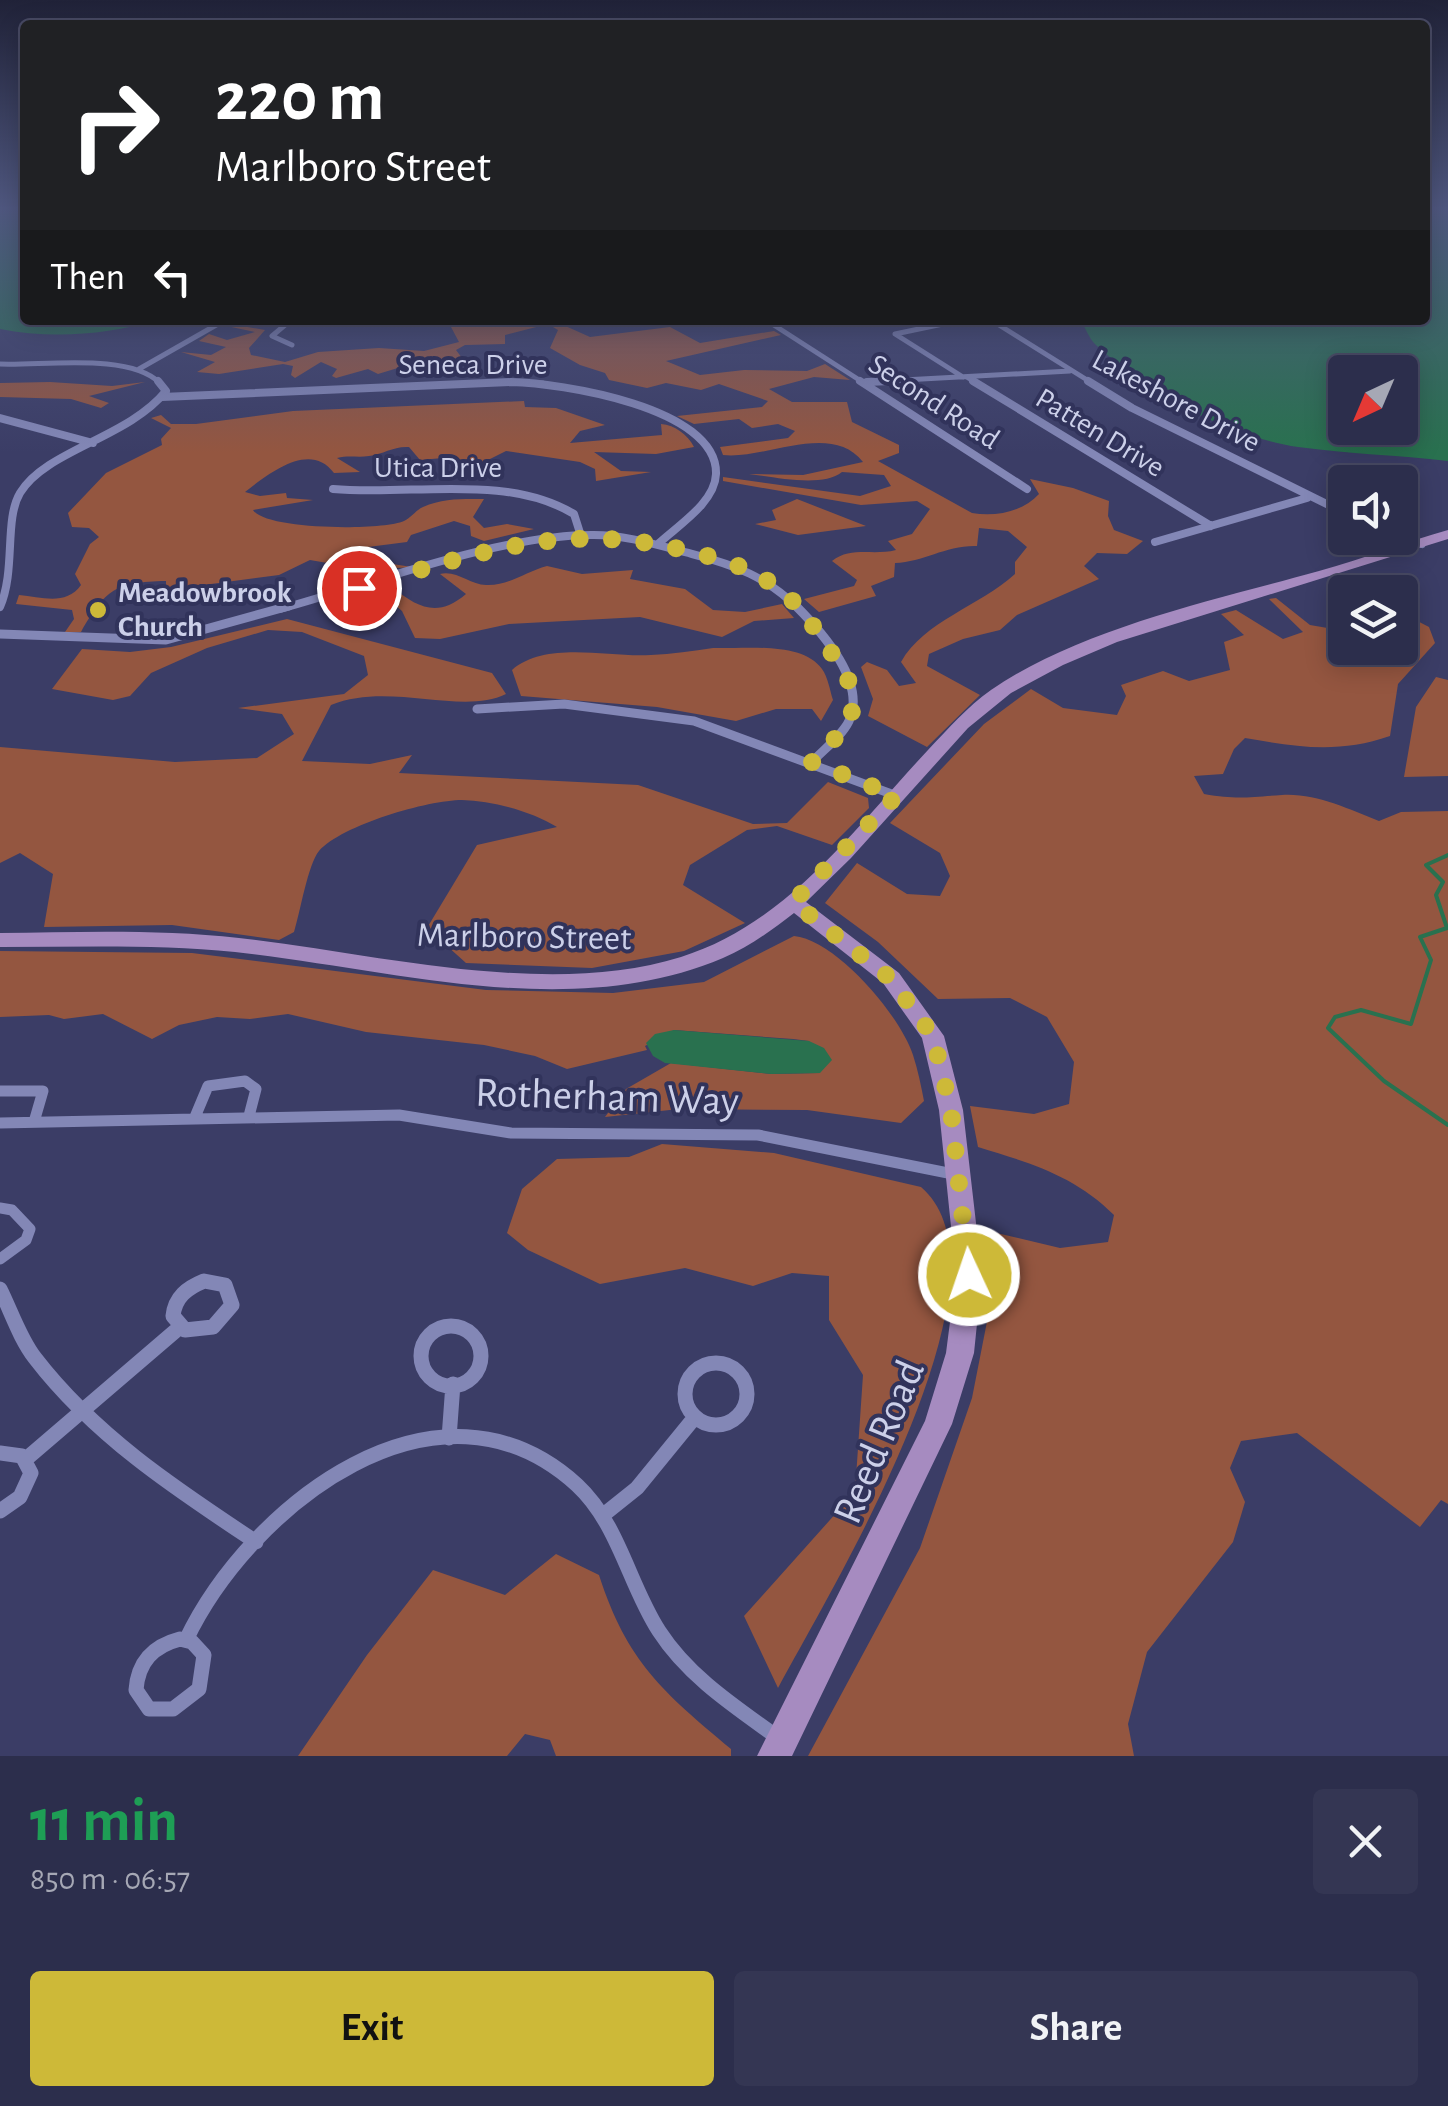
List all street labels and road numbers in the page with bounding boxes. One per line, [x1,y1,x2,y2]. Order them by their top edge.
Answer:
street label: Lakeshore Drive [1087,344,1265,458]
street label: Second Road [863,349,1005,455]
street label: Seneca Drive [398,350,548,380]
street label: Patten Drive [1031,383,1169,483]
street label: Utica Drive [374,453,502,483]
street label: Marlboro Street [416,918,632,956]
street label: Rotherham Way [474,1071,740,1123]
street label: Reed Road [826,1354,932,1530]

